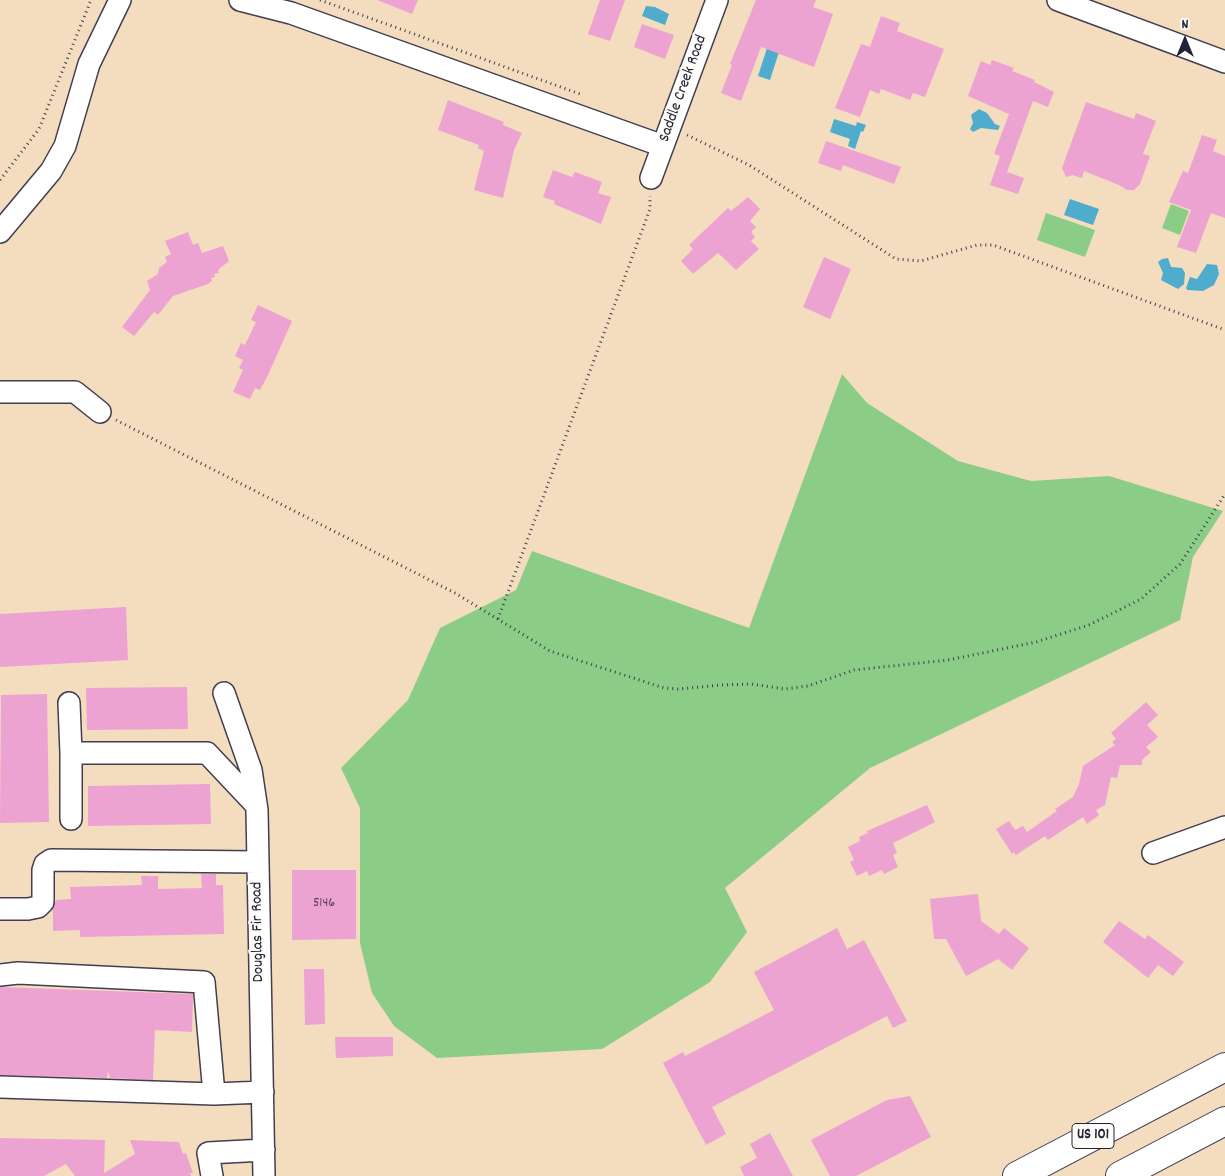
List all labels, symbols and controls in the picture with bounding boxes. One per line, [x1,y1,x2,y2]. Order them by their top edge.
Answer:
north arrow [1160,15,1210,65]
text: N [1182,15,1188,35]
street label: Saddle Creek Road [656,33,712,145]
street label: Douglas Fir Road [249,882,269,982]
house number: 5146 [313,896,335,912]
road number: US 101 [1072,1124,1114,1148]

